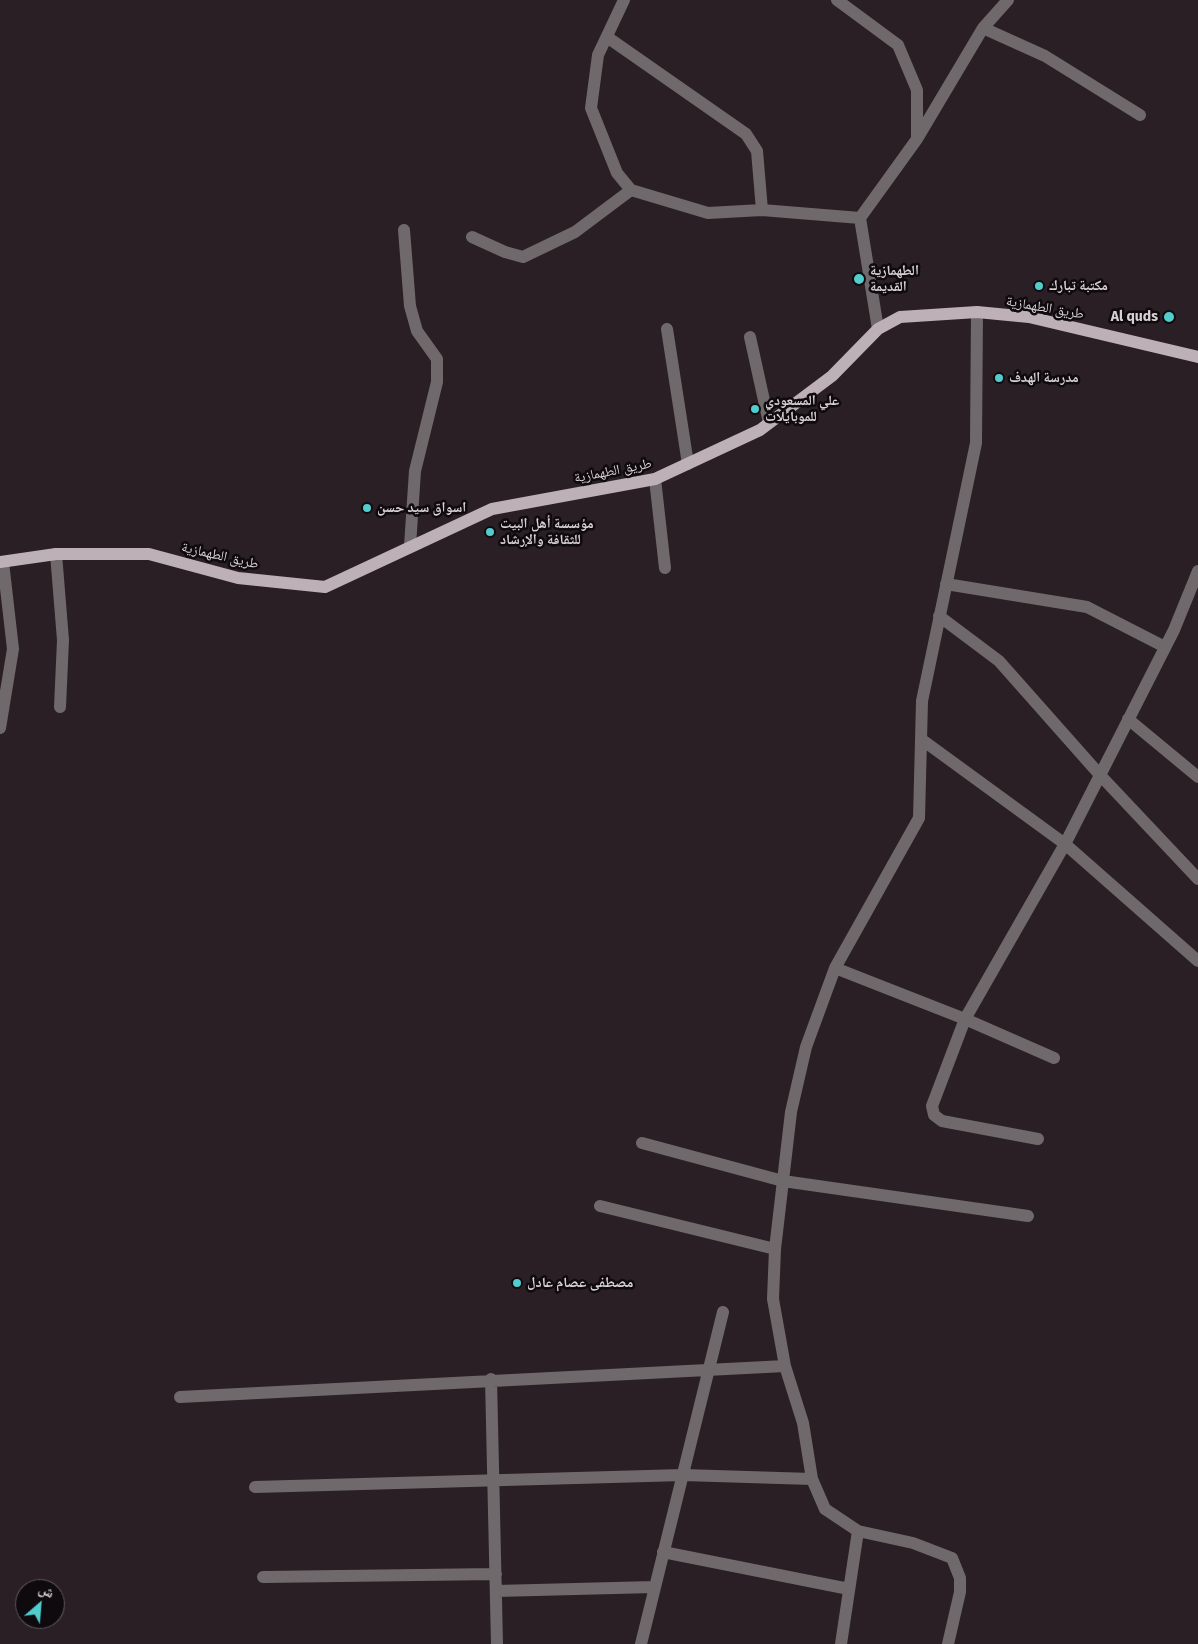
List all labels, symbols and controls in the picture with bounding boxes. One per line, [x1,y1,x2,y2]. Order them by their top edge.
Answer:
place label: الطهمازية القديمة [870,263,919,296]
marker: الطهمازية القديمة [852,272,866,286]
place label: مكتبة تبارك [1049,278,1108,294]
marker: مكتبة تبارك [1033,280,1045,292]
street label: طريق الطهمازية [1005,293,1085,323]
place label: Al quds [1111,309,1158,325]
marker: Al quds [1162,310,1176,324]
place label: مدرسة الهدف [1009,370,1079,386]
marker: مدرسة الهدف [993,372,1005,384]
place label: علي المسعودي للموبايلات [765,393,839,426]
marker: علي المسعودي للموبايلات [749,403,761,415]
street label: طريق الطهمازية [573,455,653,487]
place label: اسواق سيد حسن [377,500,466,516]
marker: اسواق سيد حسن [361,502,373,514]
place label: مؤسسة أهل البيت للثقافة والإرشاد [500,516,594,548]
marker: مؤسسة أهل البيت للثقافة والإرشاد [484,526,496,538]
street label: طريق الطهمازية [180,539,260,573]
place label: مصطفى عصام عادل [527,1275,633,1291]
marker: مصطفى عصام عادل [511,1277,523,1289]
north arrow [15,1579,65,1629]
text: ش [36,1580,57,1602]

